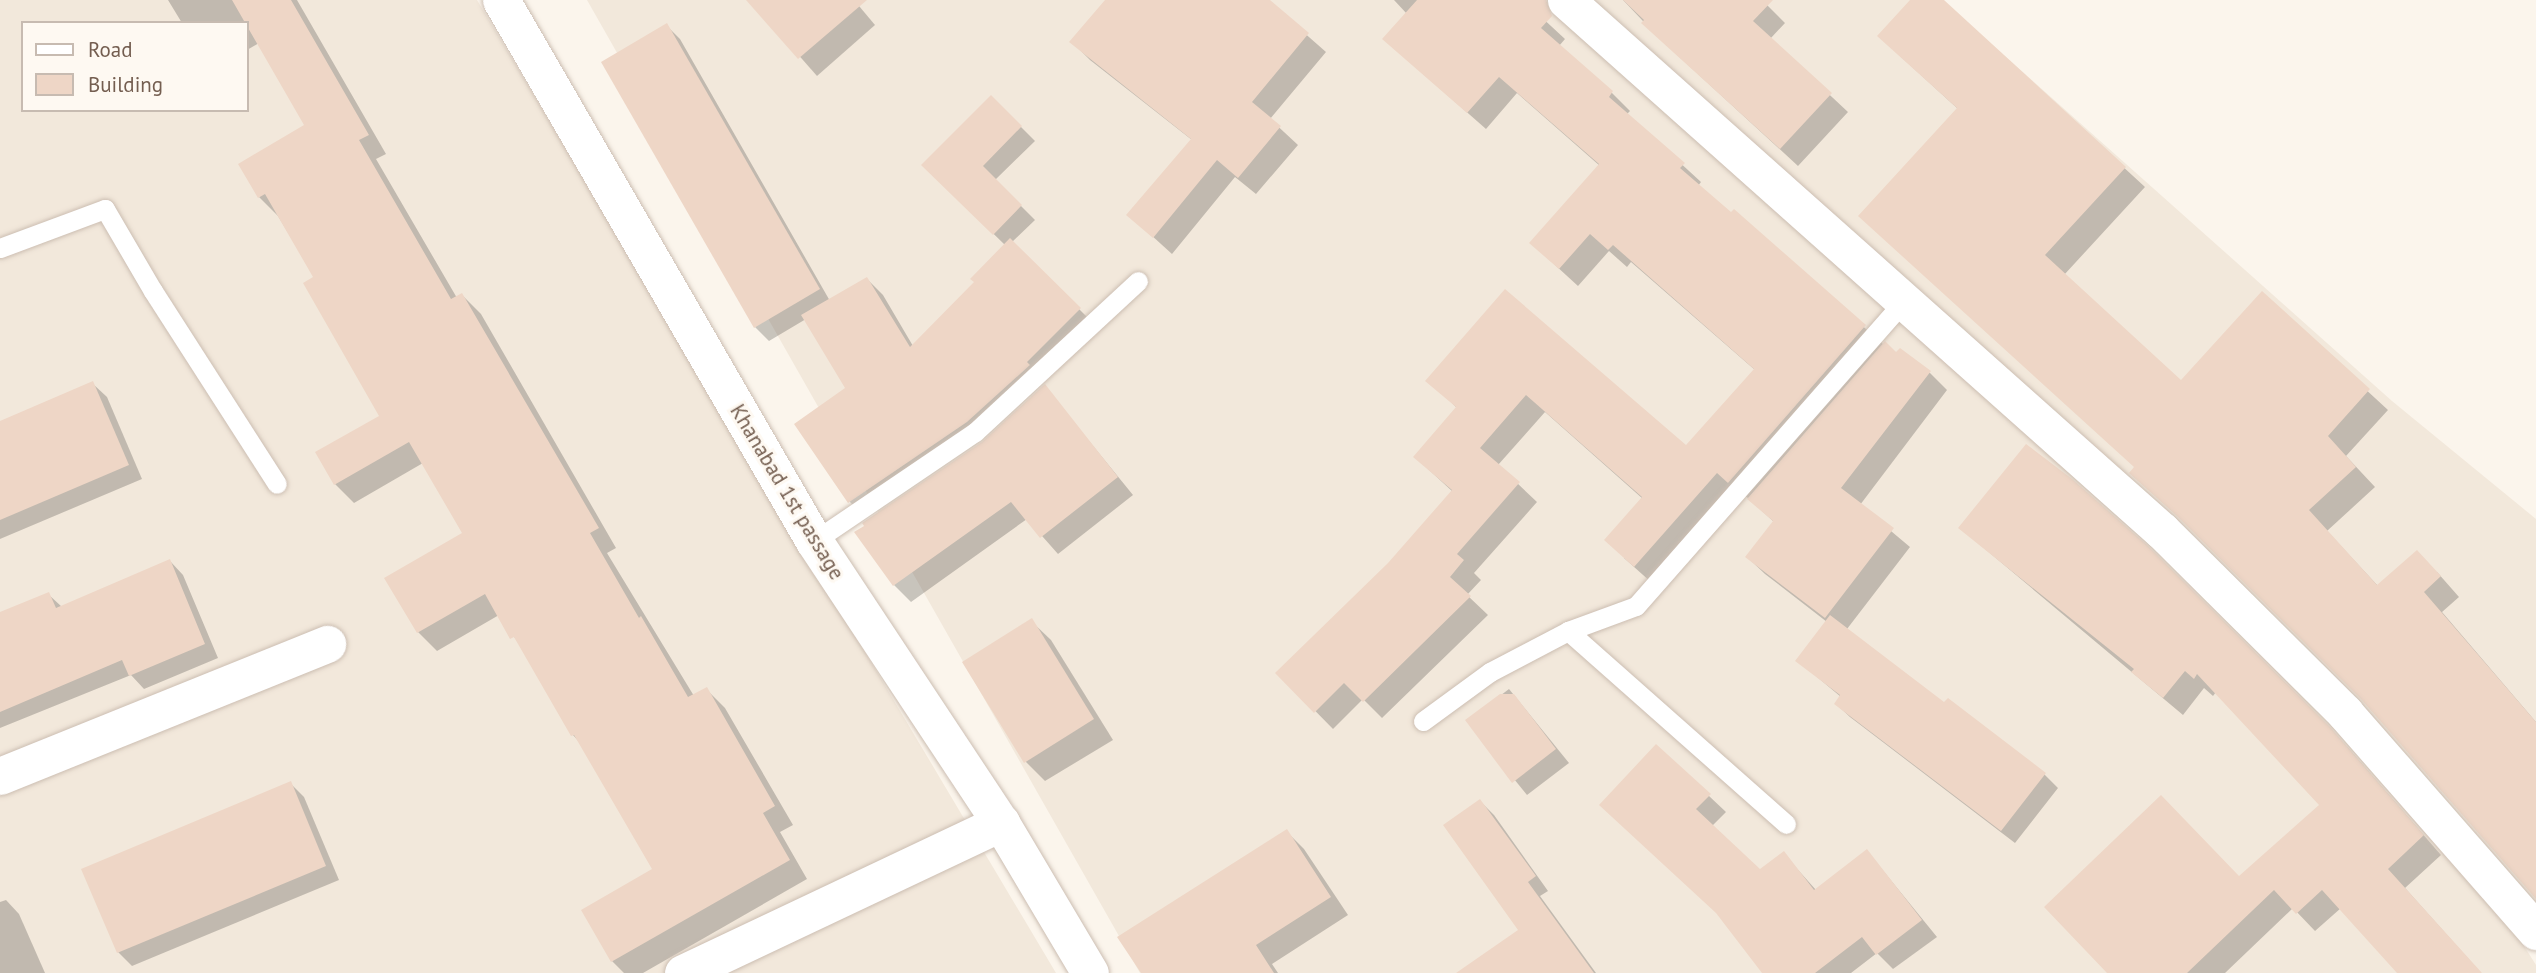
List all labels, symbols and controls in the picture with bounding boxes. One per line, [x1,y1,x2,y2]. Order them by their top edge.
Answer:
legend [21,21,248,112]
text: Road [88,36,132,63]
text: Building [88,71,163,98]
street label: Khanabad 1st passage [725,400,849,584]

